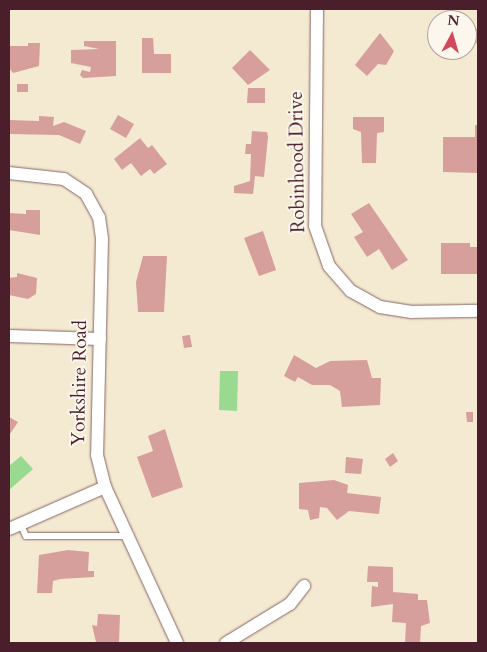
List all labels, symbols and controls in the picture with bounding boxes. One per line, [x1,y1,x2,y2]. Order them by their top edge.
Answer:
north arrow [427,10,477,60]
text: N [446,10,461,31]
street label: Robinhood Drive [285,91,311,233]
street label: Yorkshire Road [68,320,92,446]

